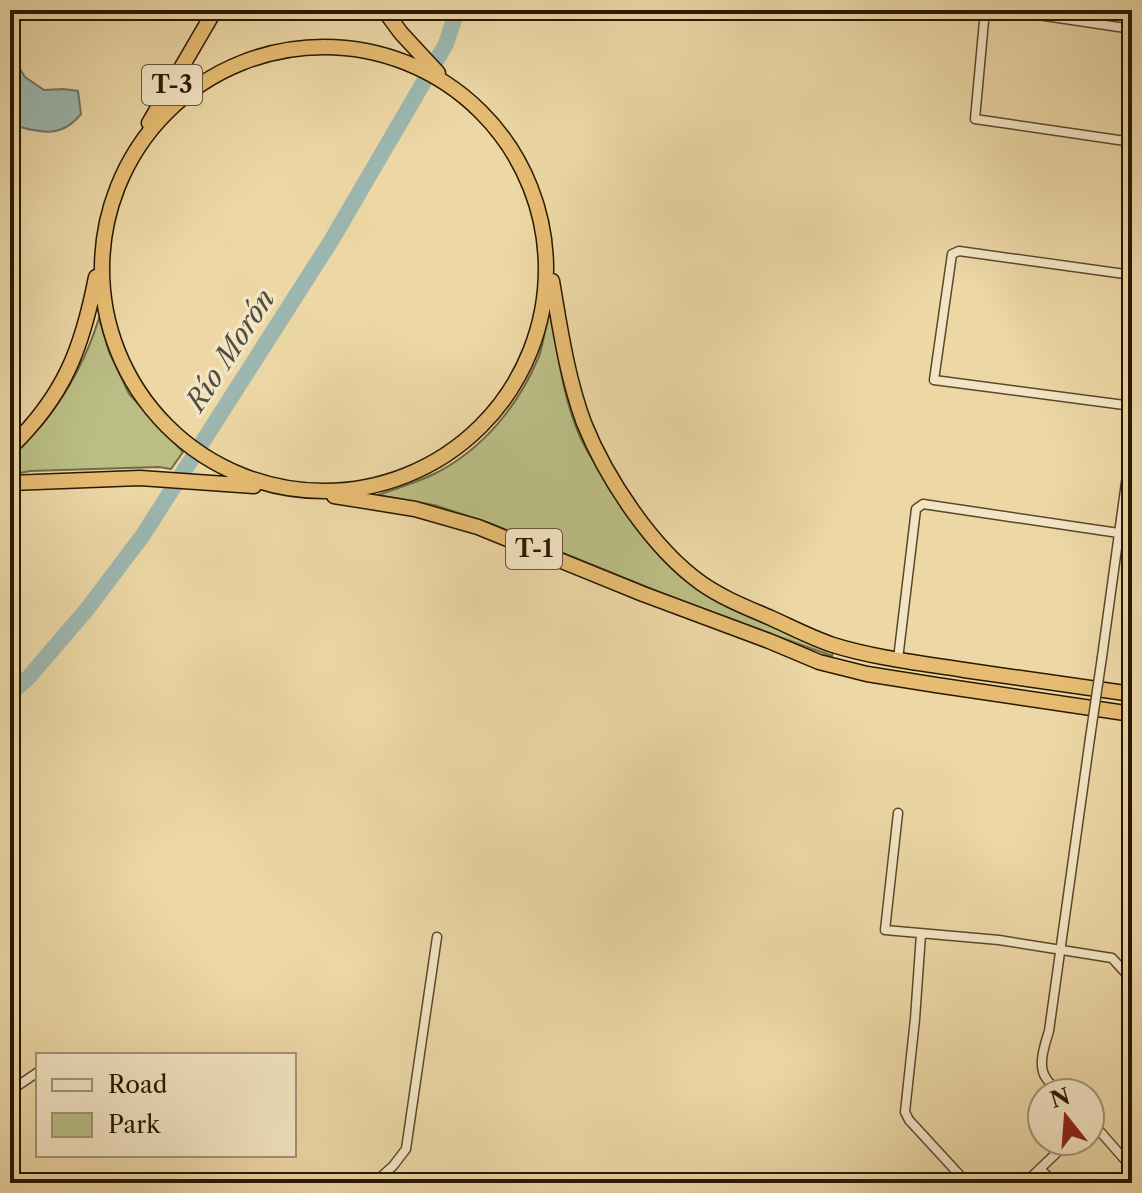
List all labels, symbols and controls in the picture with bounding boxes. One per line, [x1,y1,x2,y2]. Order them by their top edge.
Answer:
road number: T-3 [142,65,202,105]
water label: Río Morón [177,283,282,419]
road number: T-1 [506,529,562,569]
legend [36,1053,296,1157]
text: Road [108,1070,168,1099]
north arrow [1026,1077,1106,1157]
text: N [1047,1083,1073,1114]
text: Park [108,1110,161,1139]

